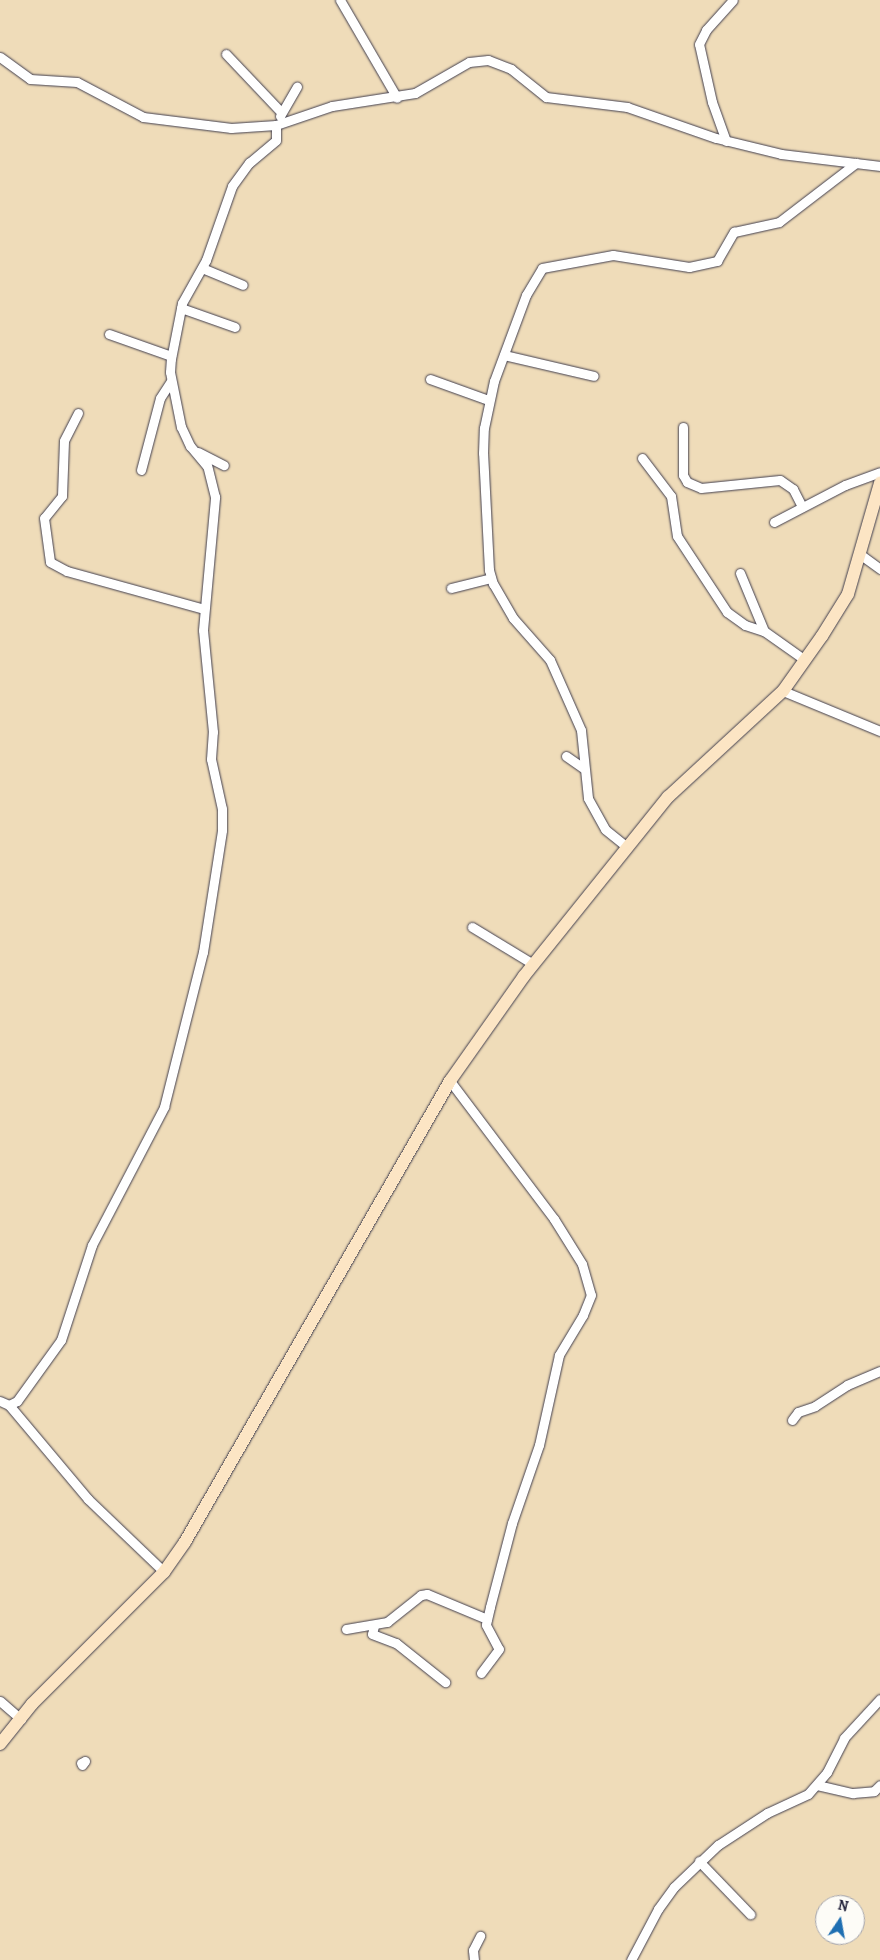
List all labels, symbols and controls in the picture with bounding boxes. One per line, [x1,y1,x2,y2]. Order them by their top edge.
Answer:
north arrow [815,1895,865,1945]
text: N [836,1895,850,1916]

